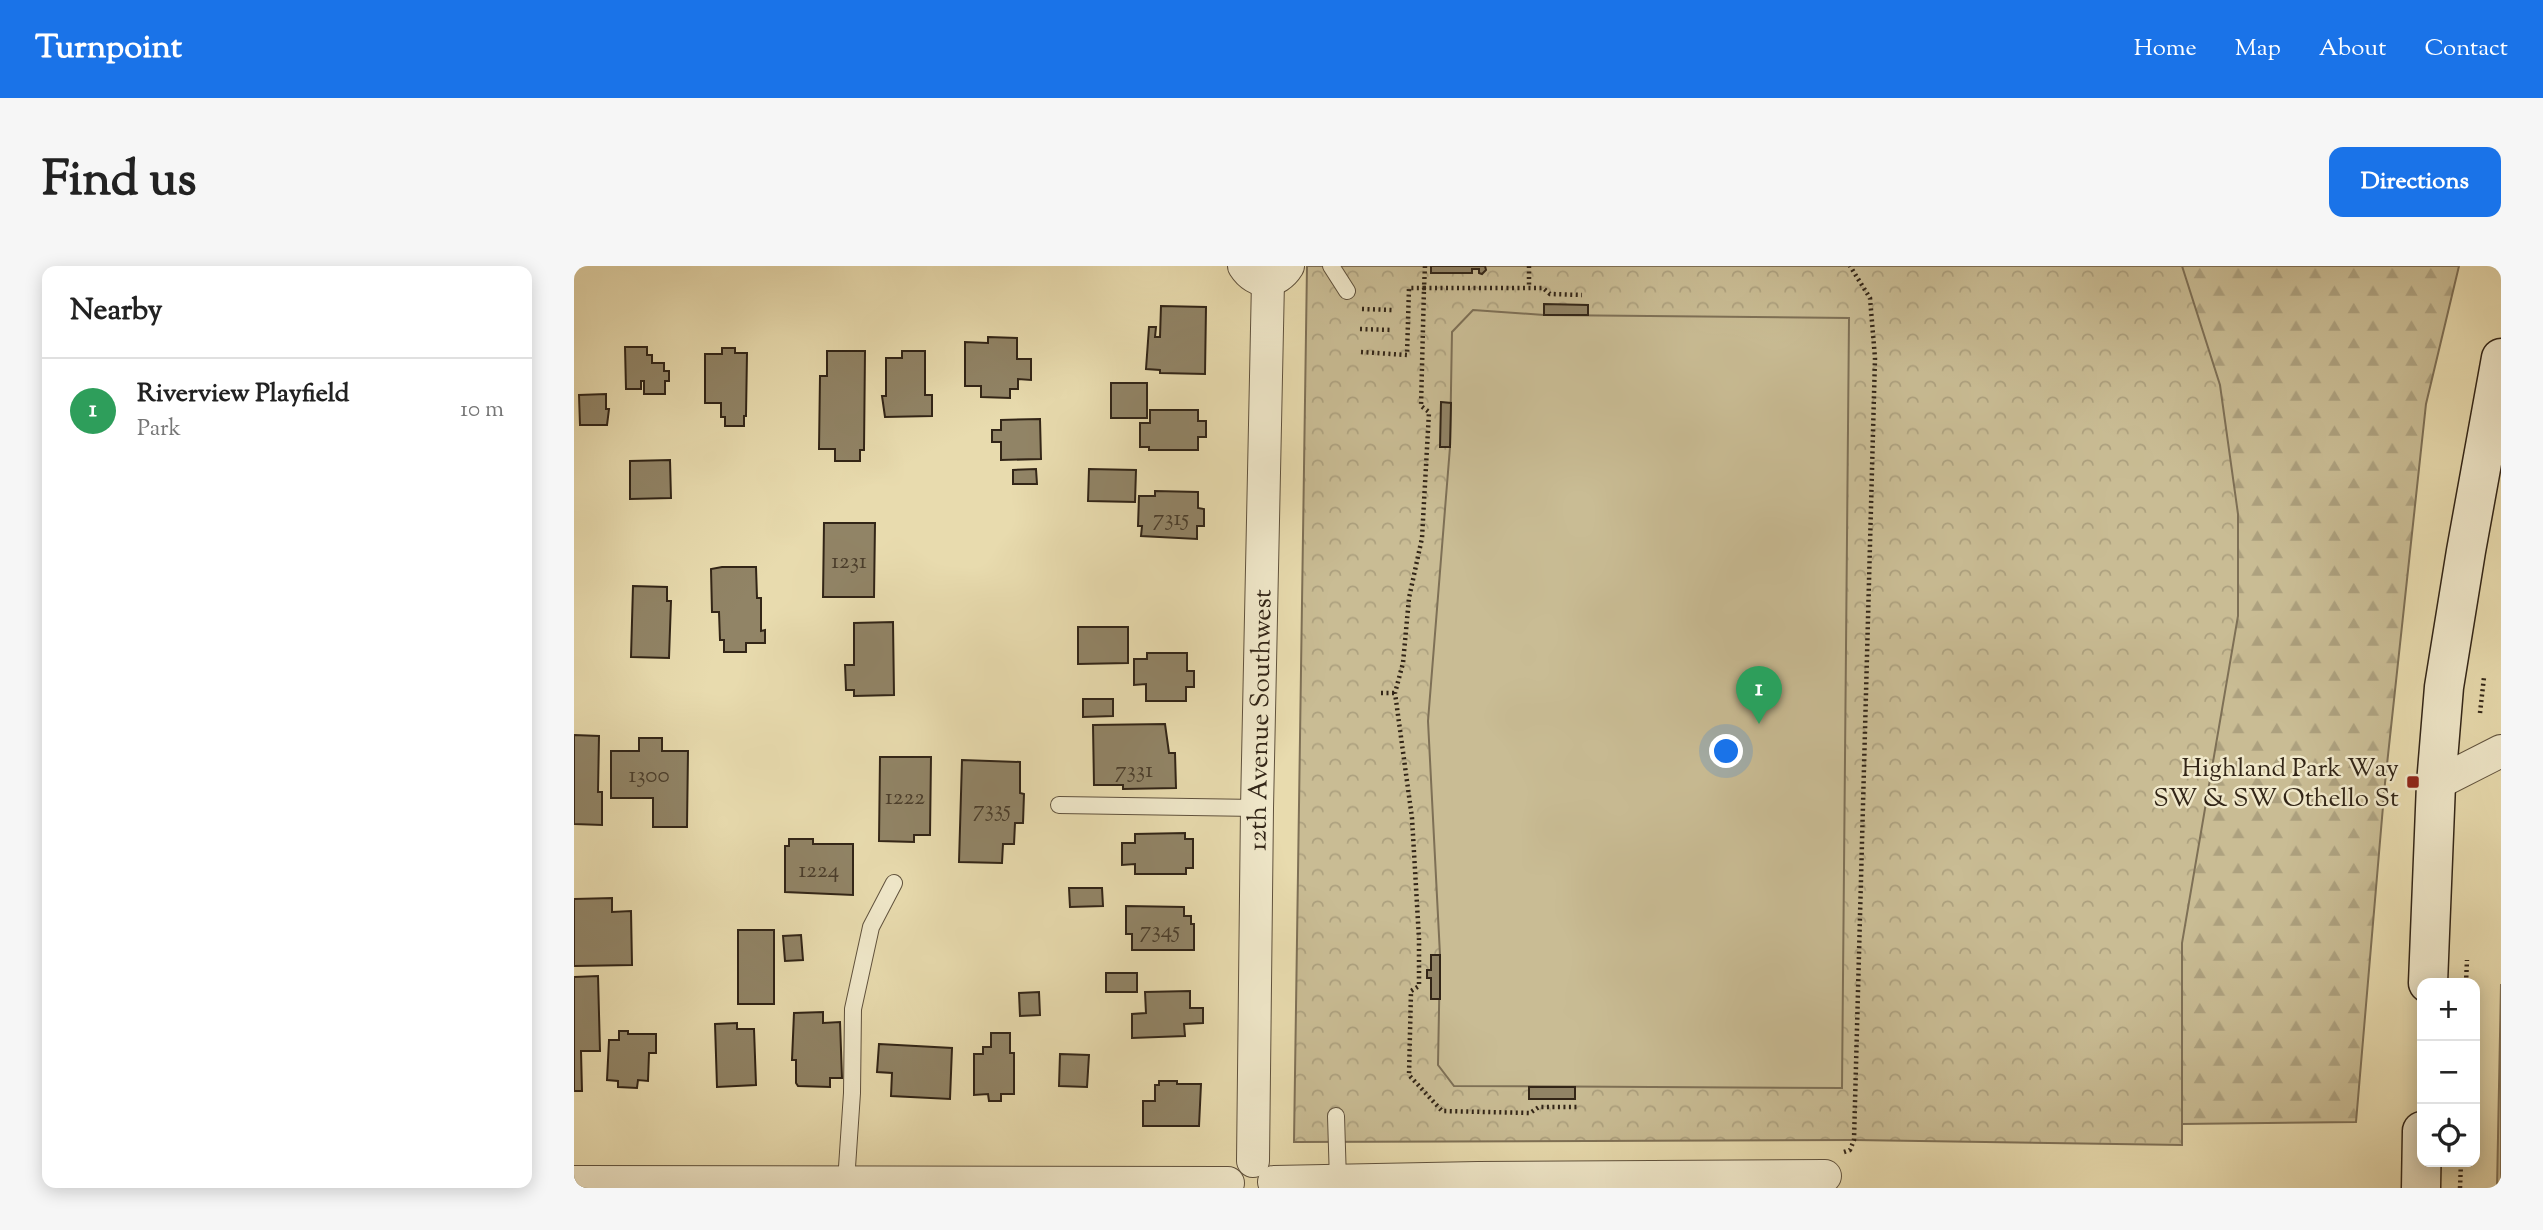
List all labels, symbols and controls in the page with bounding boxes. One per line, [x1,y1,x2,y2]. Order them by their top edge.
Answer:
text: Turnpoint [35,25,182,73]
text: Home [2134,32,2197,66]
text: Map [2235,32,2281,66]
text: About [2319,32,2386,66]
text: Contact [2424,32,2508,66]
text: Find us [42,147,196,217]
button: Directions [2329,147,2501,217]
text: Nearby [70,290,162,333]
text: Riverview Playfield [137,376,349,413]
text: 1 [89,394,97,427]
text: 10 m [460,394,504,427]
text: Park [137,413,181,446]
house number: 7315 [1153,503,1189,536]
house number: 1231 [831,546,867,579]
street label: 12th Avenue Southwest [1241,589,1283,851]
pin: 1 [1736,666,1782,724]
your location [1709,734,1743,768]
place label: Highland Park Way SW & SW Othello St [2153,751,2399,818]
house number: 7331 [1115,755,1153,788]
house number: 1300 [628,760,670,793]
marker: Highland Park Way SW & SW Othello St [2405,774,2421,790]
house number: 1222 [885,782,925,815]
house number: 7335 [973,794,1011,827]
house number: 1224 [799,855,839,888]
house number: 7345 [1140,915,1180,948]
map controls [2417,978,2480,1167]
button: + [2417,978,2480,1041]
button: − [2417,1041,2480,1104]
button: locate [2417,1104,2480,1167]

